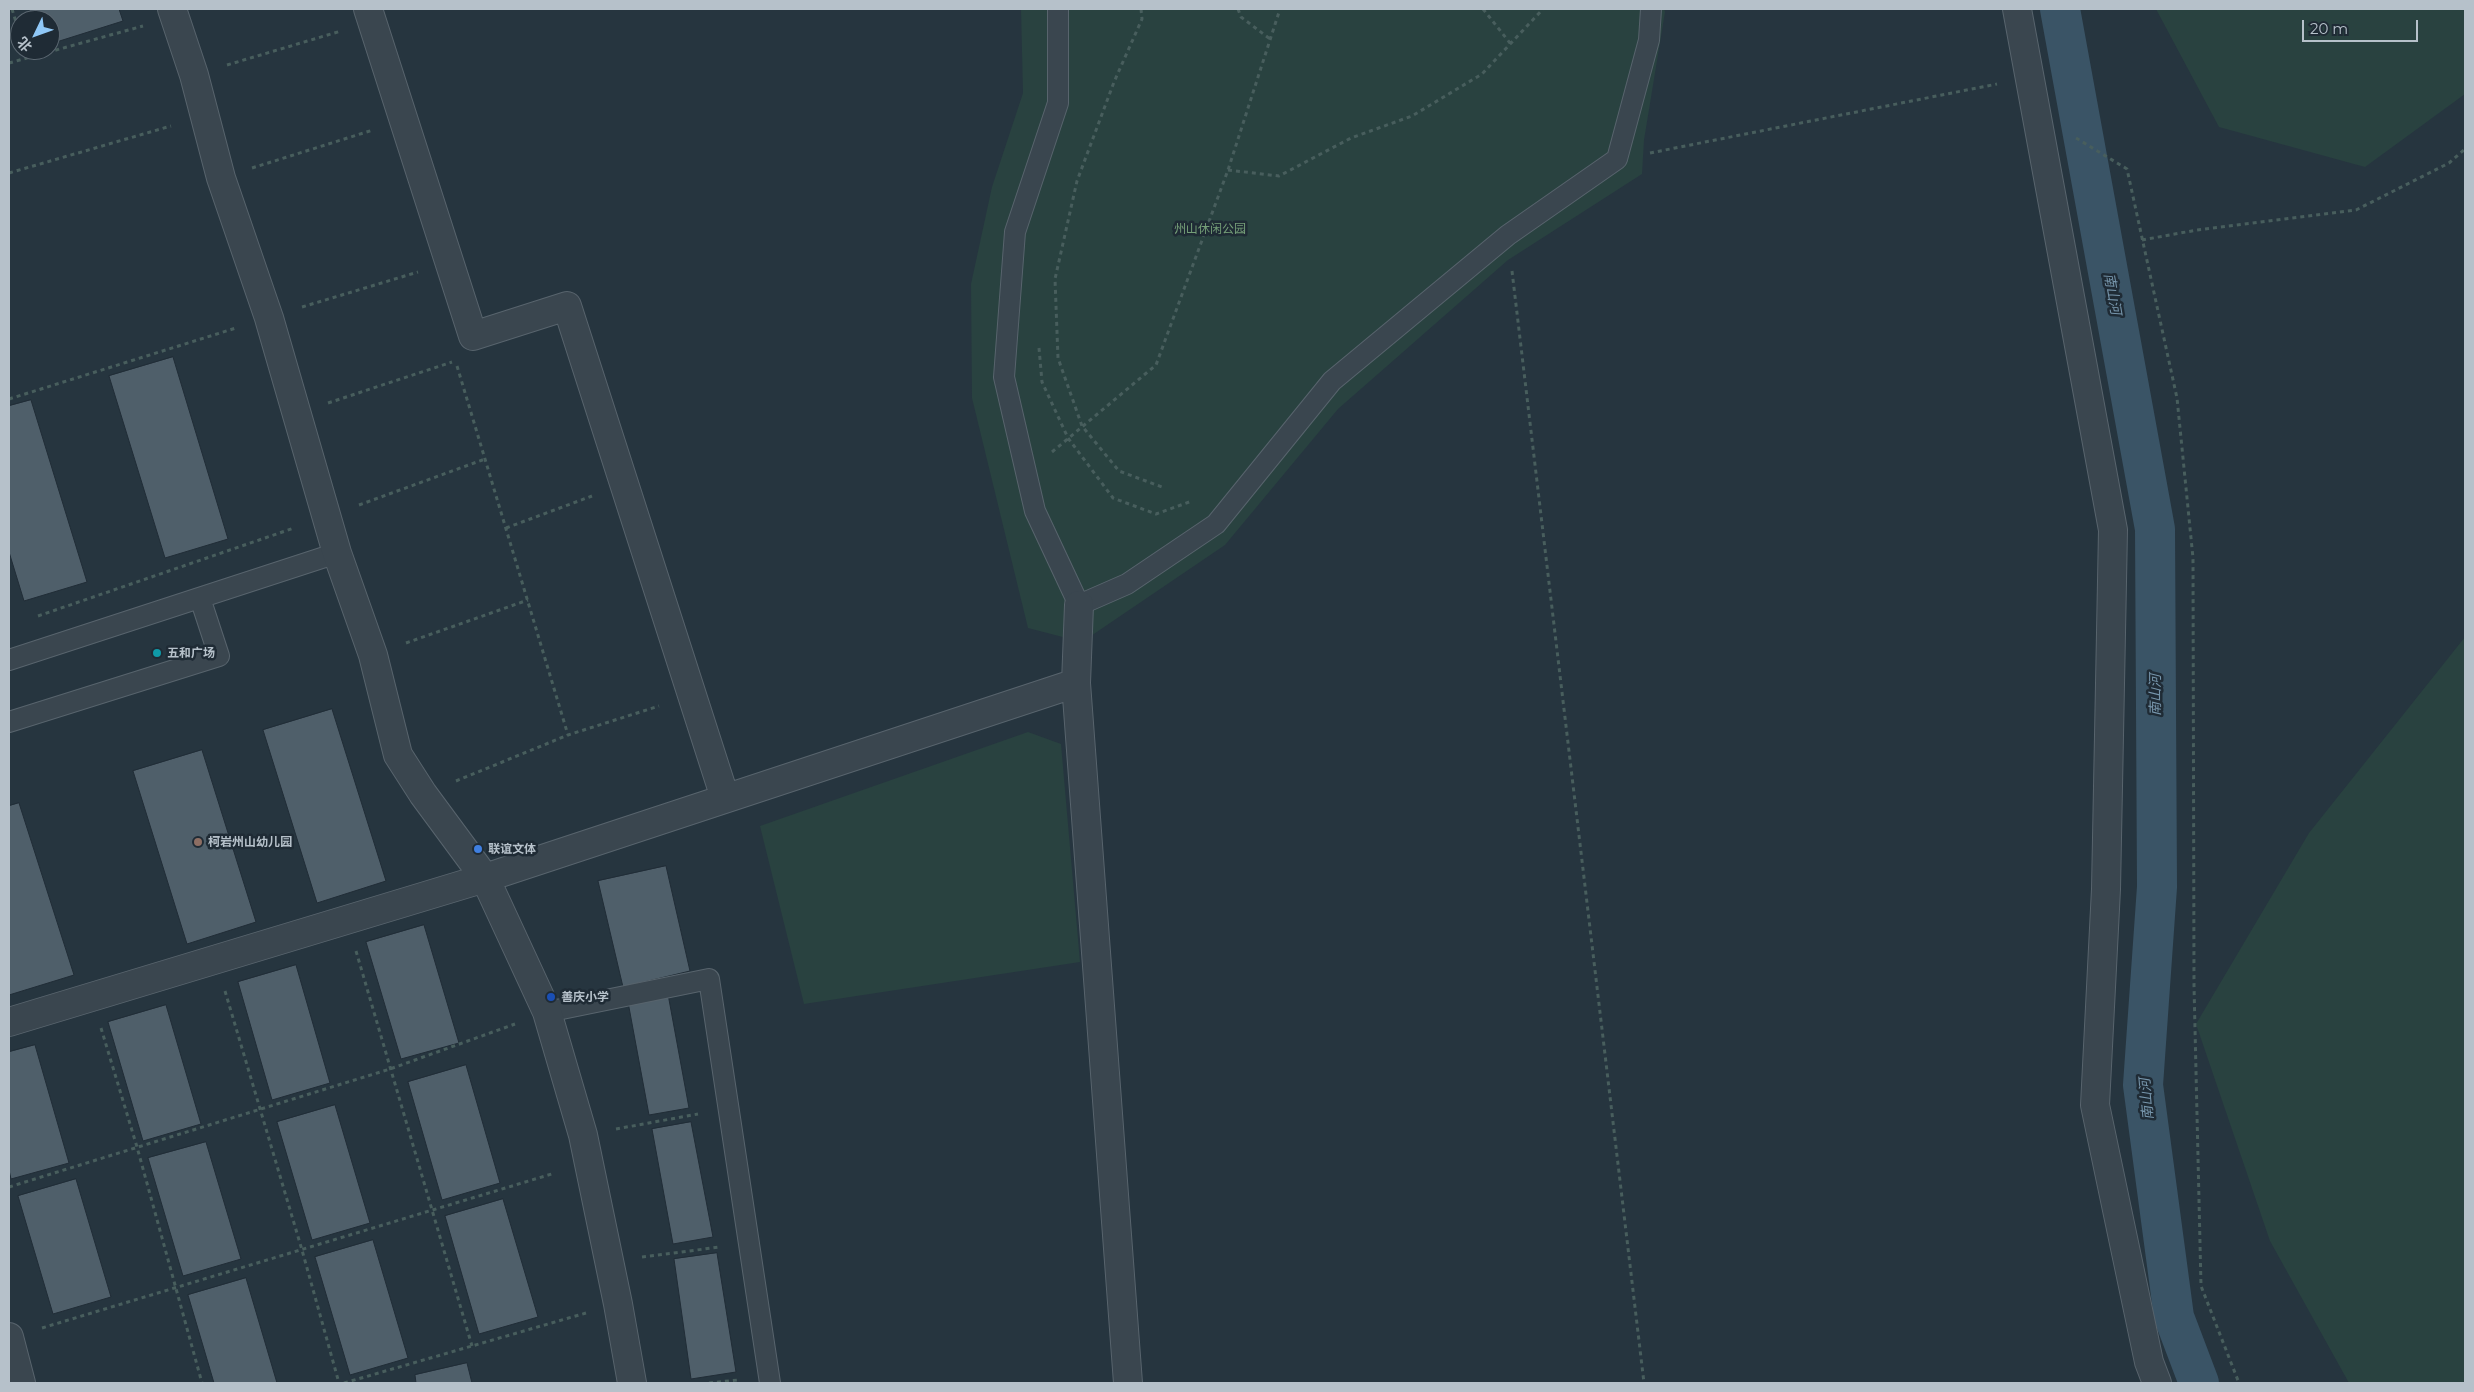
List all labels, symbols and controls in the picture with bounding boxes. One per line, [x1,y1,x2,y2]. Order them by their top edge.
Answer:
north arrow [10,10,60,60]
scale bar [2304,10,2420,42]
text: 20 m [2310,19,2348,38]
text: 北 [13,33,36,56]
park label: 州山休闲公园 [1174,222,1246,236]
water label: 南山河 [2100,272,2124,316]
place label: 五和广场 [167,646,215,660]
marker: 五和广场 [151,647,163,659]
water label: 南山河 [2148,674,2164,716]
place label: 柯岩州山幼儿园 [208,835,292,849]
marker: 柯岩州山幼儿园 [192,836,204,848]
place label: 联谊文体 [488,842,536,856]
marker: 联谊文体 [472,843,484,855]
place label: 善庆小学 [561,990,609,1004]
marker: 善庆小学 [545,991,557,1003]
water label: 南山河 [2137,1077,2157,1121]

